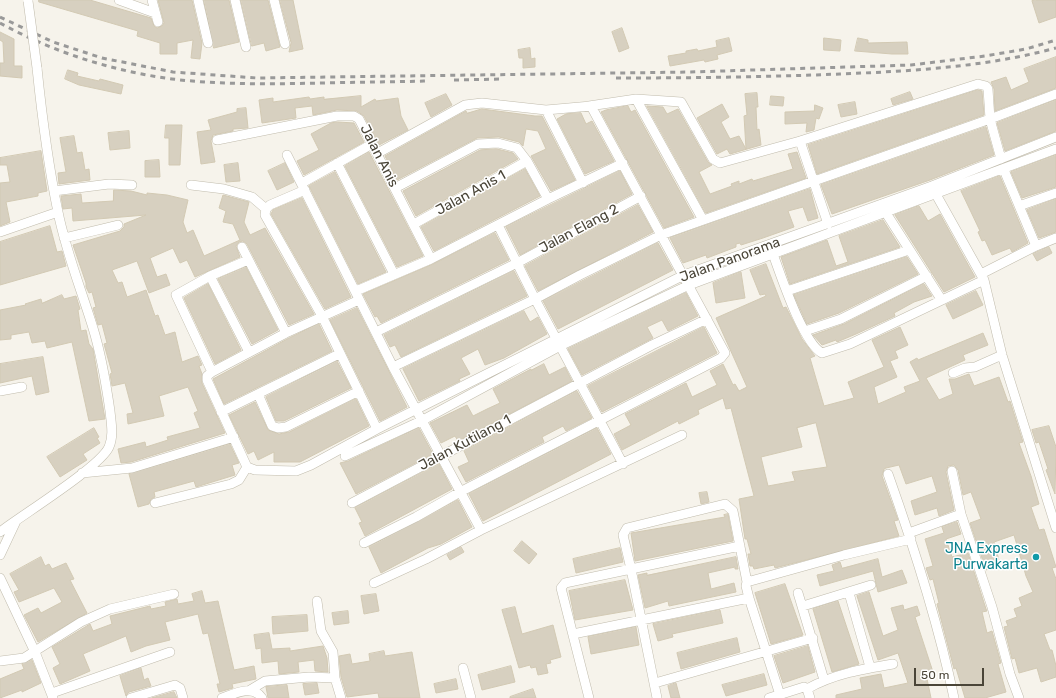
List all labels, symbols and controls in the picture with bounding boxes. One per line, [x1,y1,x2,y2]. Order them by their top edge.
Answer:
street label: Jalan Anis [356,122,402,190]
street label: Jalan Anis 1 [433,167,509,219]
street label: Jalan Elang 2 [536,201,622,257]
street label: Jalan Panorama [677,234,783,286]
street label: Jalan Kutilang 1 [416,412,514,474]
place label: JNA Express Purwakarta [945,541,1028,574]
marker: JNA Express Purwakarta [1031,552,1041,562]
scale bar [916,660,986,686]
text: 50 m [921,668,949,682]

